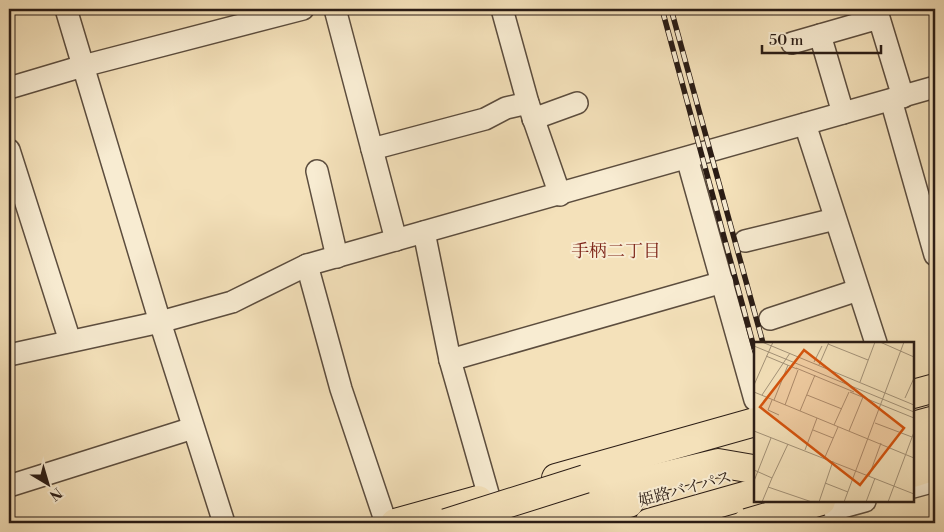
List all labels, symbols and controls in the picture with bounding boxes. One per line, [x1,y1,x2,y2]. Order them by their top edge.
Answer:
scale bar [762,22,880,54]
text: 50 m [769,31,803,50]
district label: 手柄二丁目 [571,240,661,263]
inset map [754,342,914,502]
north arrow [22,460,72,510]
street label: 姫路バイパス [636,467,734,511]
text: N [45,483,65,504]

